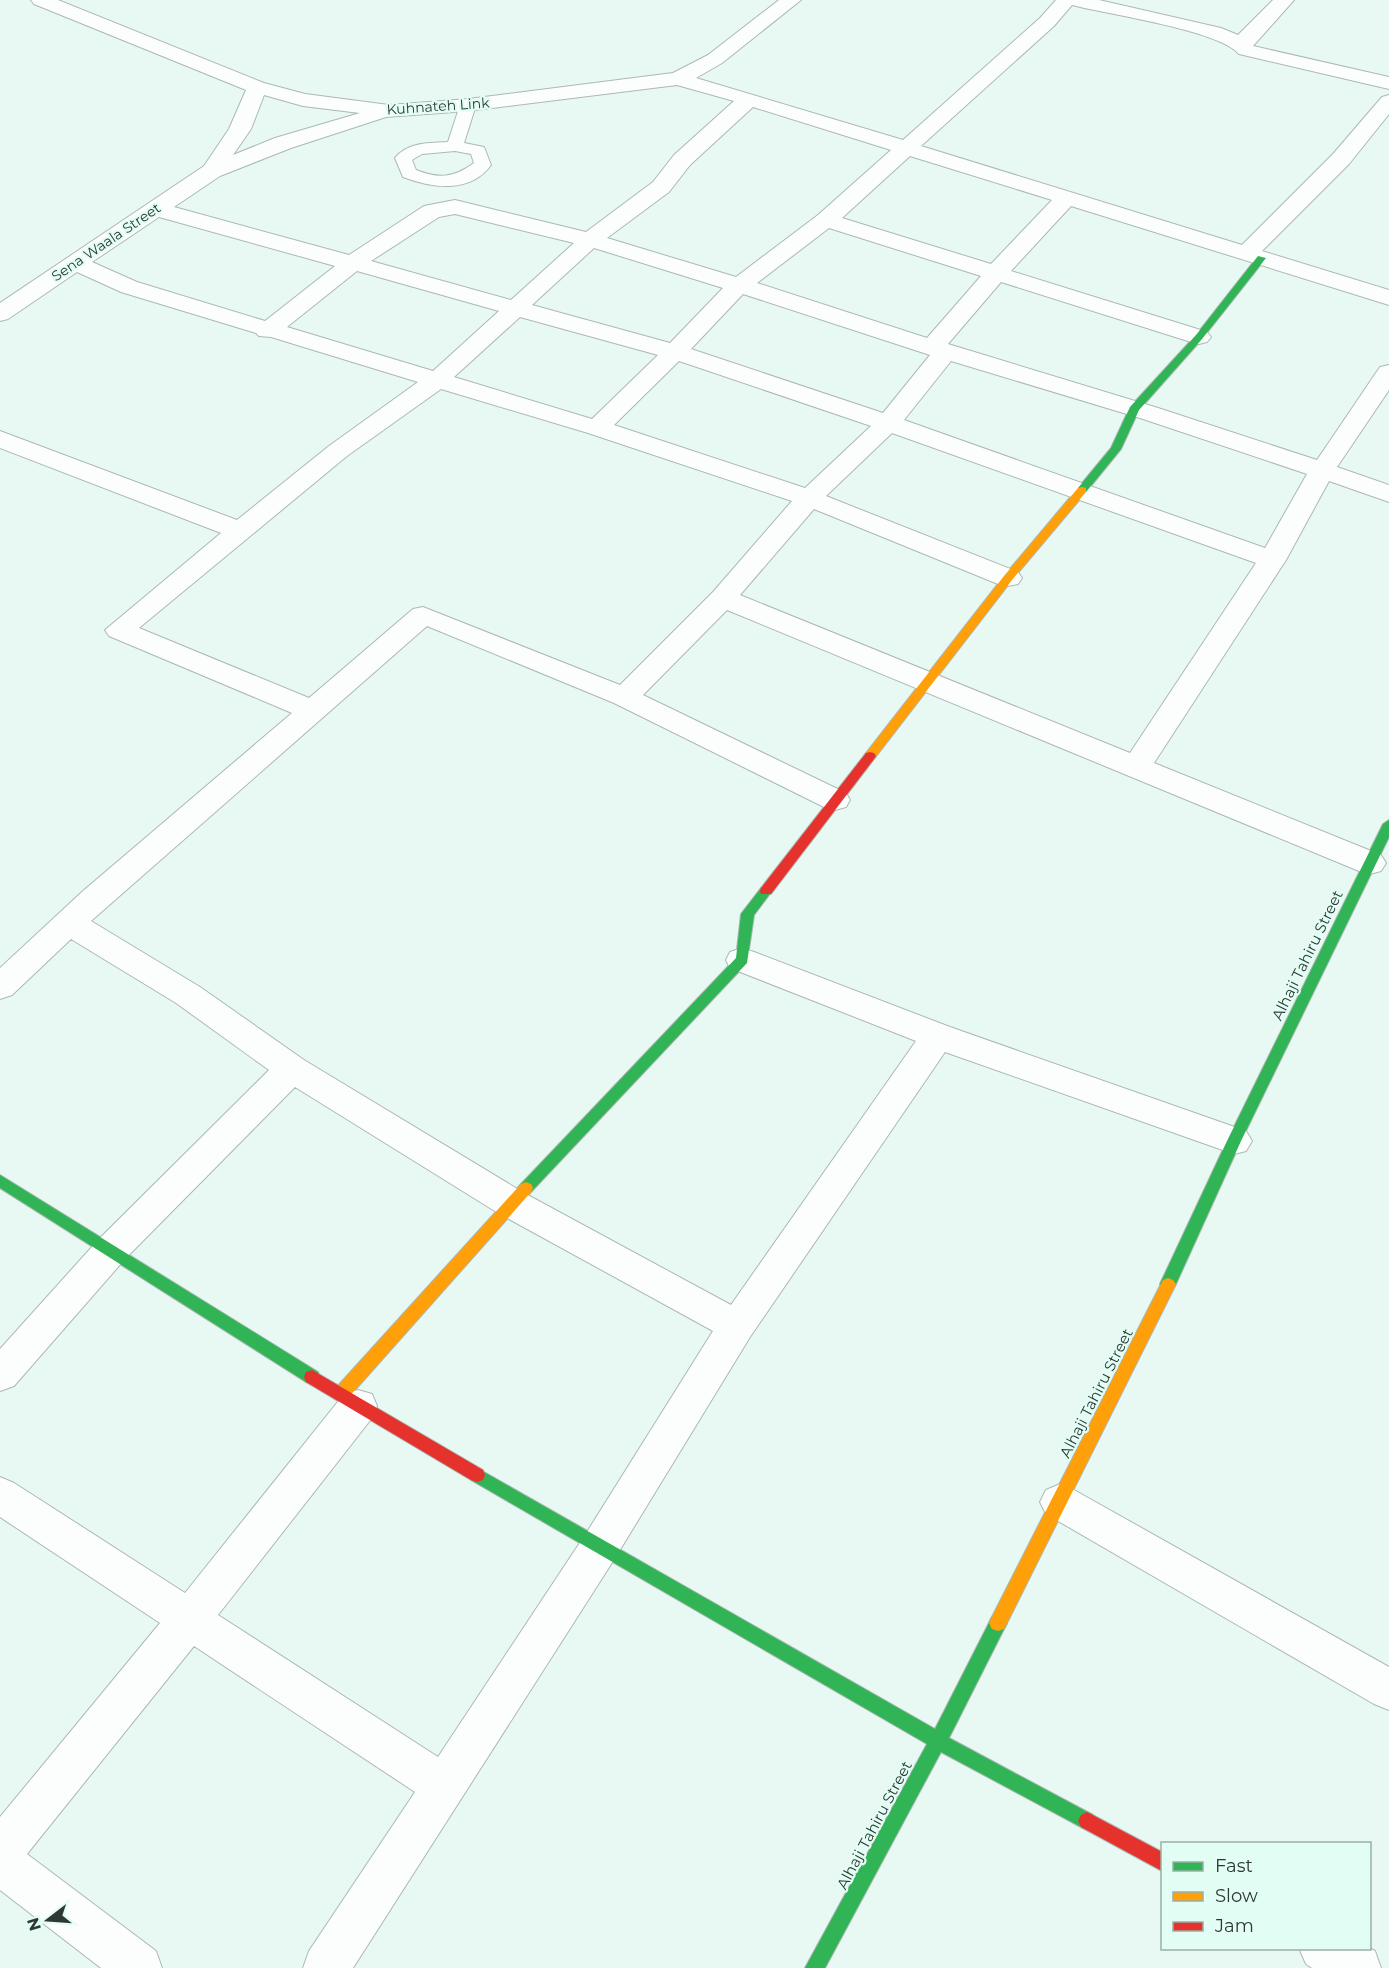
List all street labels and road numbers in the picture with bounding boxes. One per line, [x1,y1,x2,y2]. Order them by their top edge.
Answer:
street label: Kuhnateh Link [386,93,491,119]
street label: Sena Waala Street [48,199,164,285]
street label: Alhaji Tahiru Street [1267,887,1347,1023]
street label: Alhaji Tahiru Street [1055,1325,1137,1461]
street label: Alhaji Tahiru Street [832,1758,916,1892]

